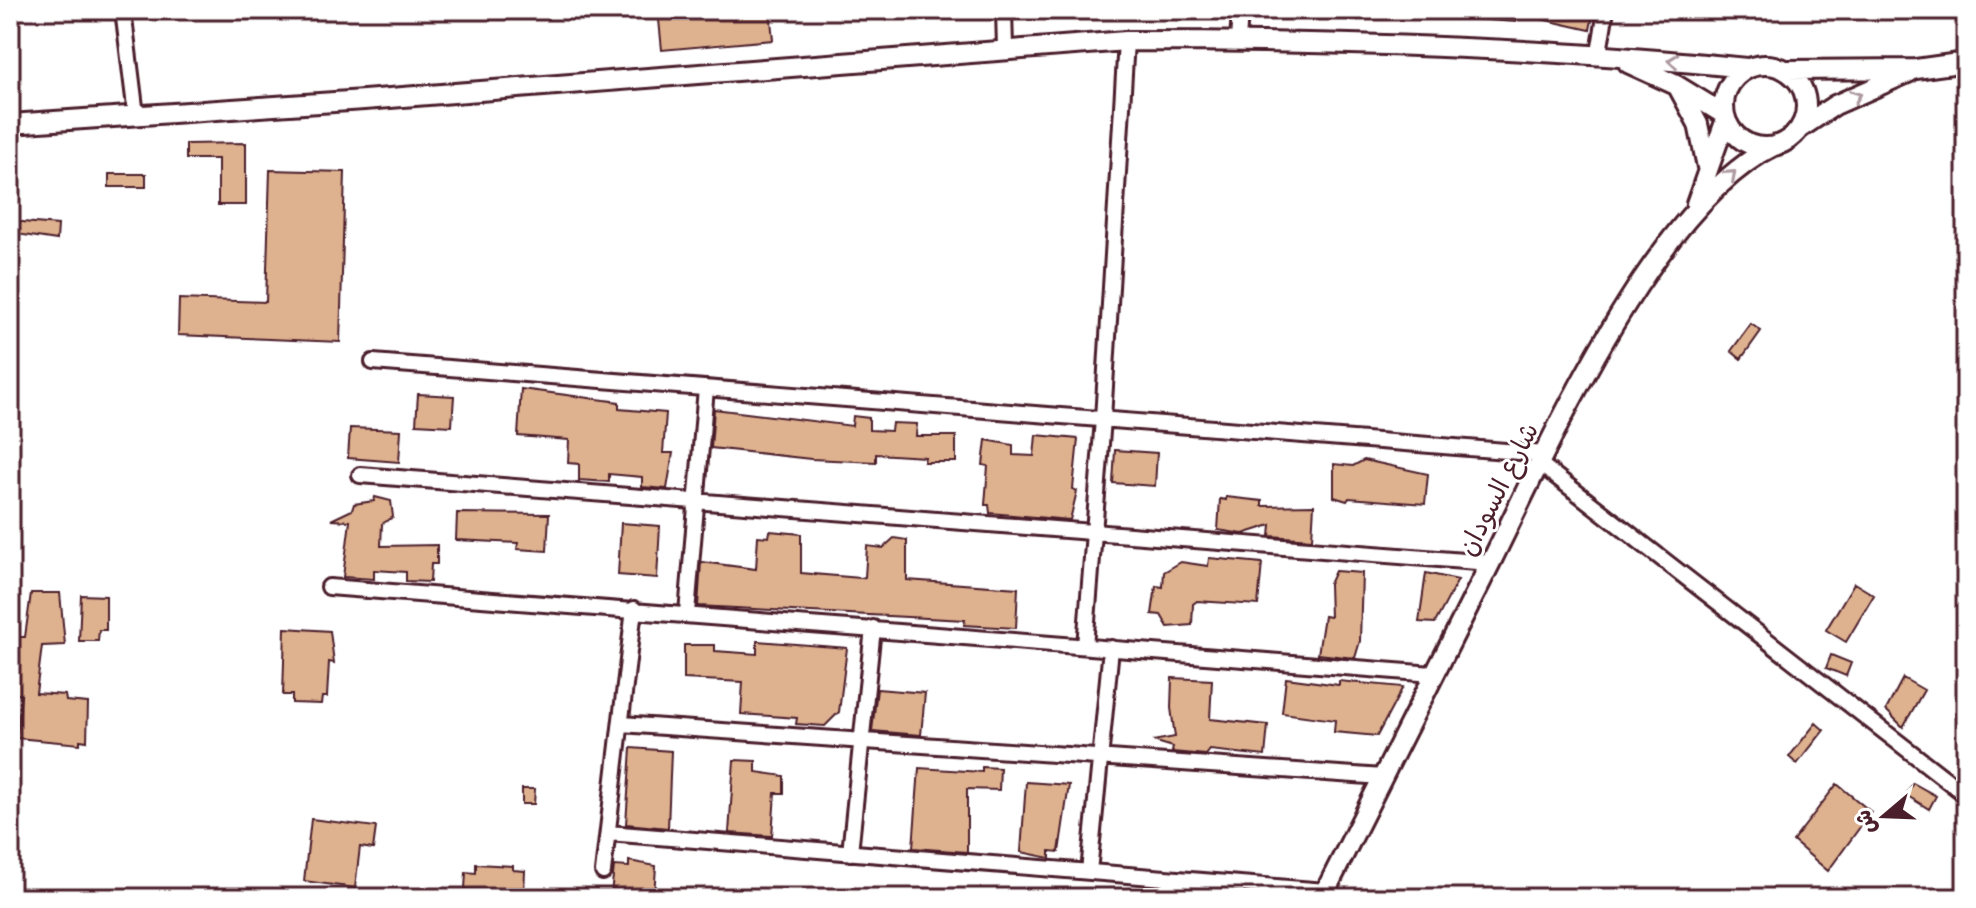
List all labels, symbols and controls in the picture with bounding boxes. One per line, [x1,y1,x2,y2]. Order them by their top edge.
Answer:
one-way arrow [1666,52,1679,69]
one-way arrow [1848,89,1862,106]
one-way arrow [1721,171,1736,185]
street label: شارع السودان [1445,414,1551,564]
north arrow [1844,776,1924,856]
text: ش [1843,805,1888,840]

